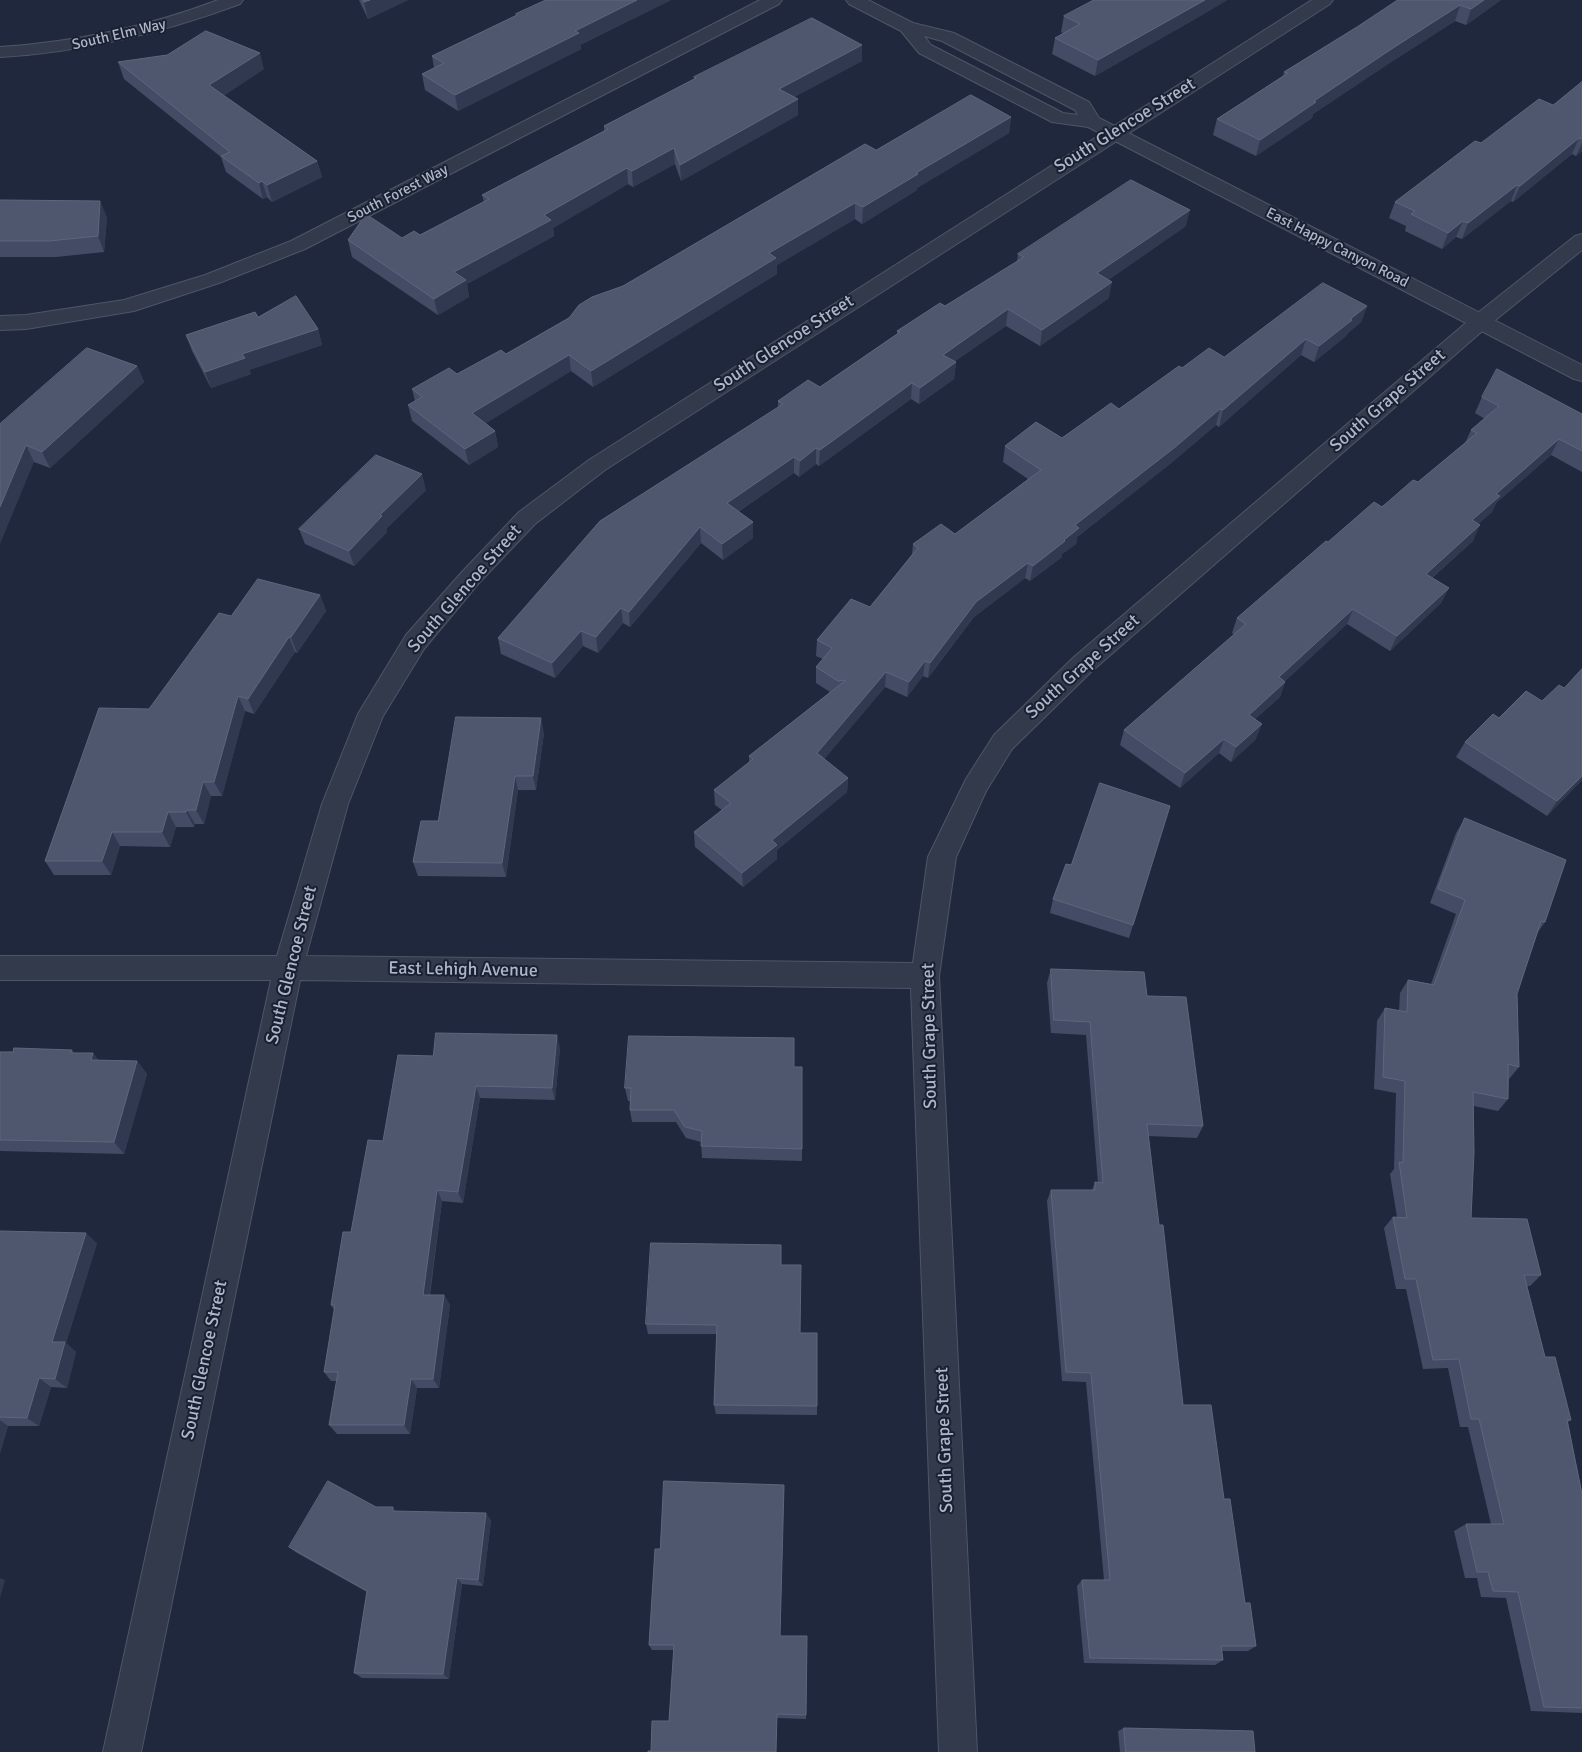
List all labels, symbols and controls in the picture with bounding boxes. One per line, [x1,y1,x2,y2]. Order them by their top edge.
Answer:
street label: South Elm Way [70,15,168,55]
street label: South Glencoe Street [1050,74,1200,178]
street label: South Forest Way [345,161,451,227]
street label: East Happy Canyon Road [1263,204,1411,292]
street label: South Glencoe Street [710,291,858,397]
street label: South Grape Street [1326,345,1450,457]
street label: South Glencoe Street [404,521,526,657]
street label: South Grape Street [1022,610,1144,724]
street label: South Glencoe Street [262,884,322,1046]
street label: East Lehigh Avenue [388,958,538,982]
street label: South Grape Street [918,963,942,1109]
street label: South Glencoe Street [178,1278,232,1442]
street label: South Grape Street [932,1367,958,1513]

